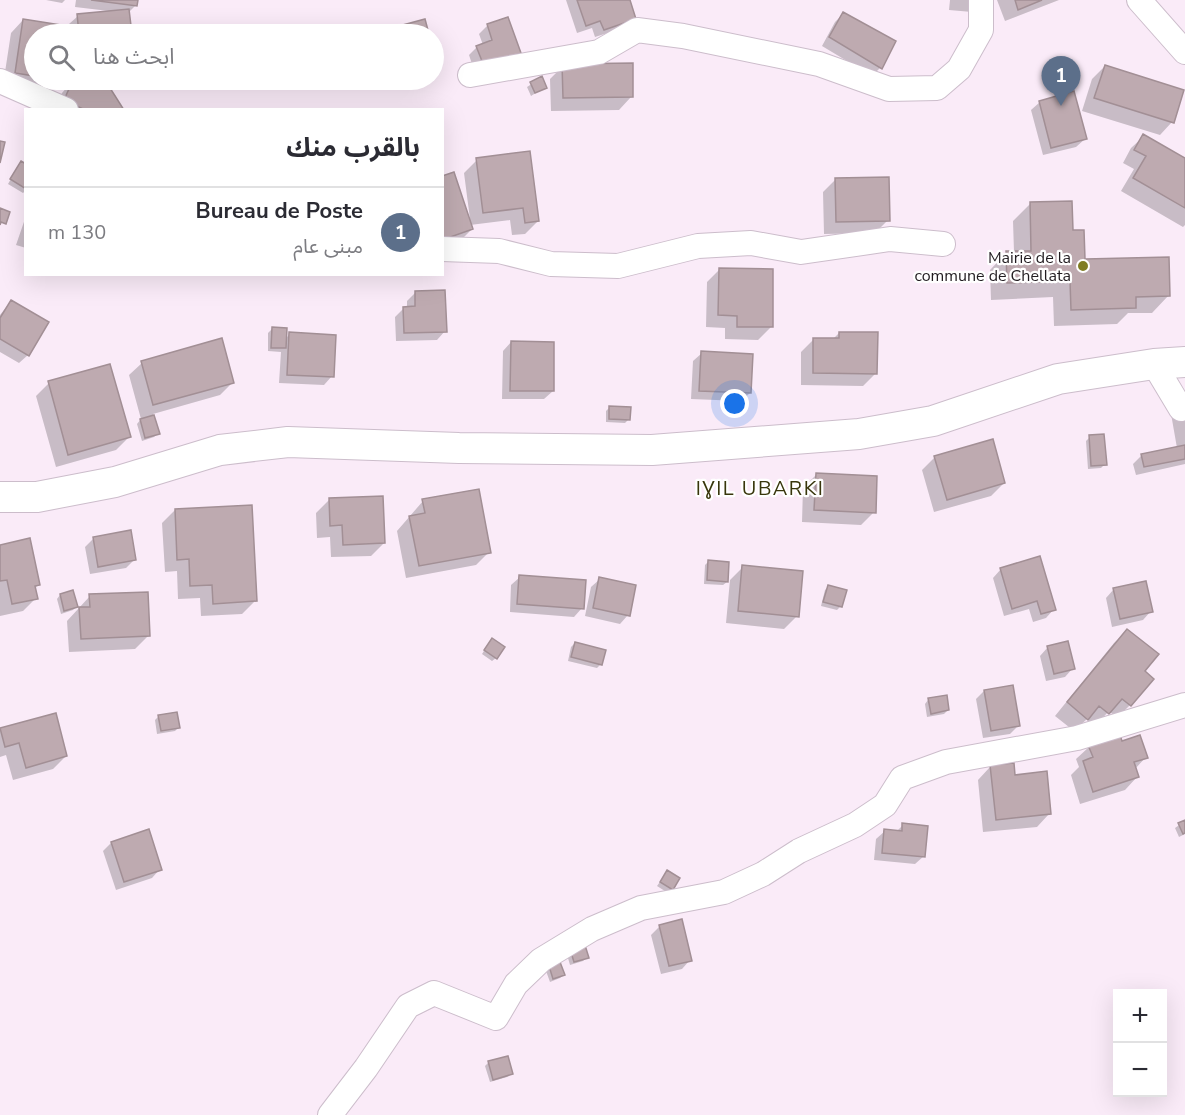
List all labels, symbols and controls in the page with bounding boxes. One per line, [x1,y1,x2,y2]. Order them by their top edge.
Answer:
search box [24,24,444,90]
icon: search [45,41,78,74]
text: ابحث هنا [93,42,174,72]
pin: 1 [1042,57,1080,106]
text: بالقرب منك [286,130,420,165]
text: Bureau de Poste [196,196,363,226]
text: 130 m [48,219,106,246]
text: 1 [395,219,407,246]
text: مبنى عام [293,233,363,260]
place label: Mairie de la commune de Chellata [914,247,1071,287]
marker: Mairie de la commune de Chellata [1076,259,1090,273]
your location [720,389,749,418]
district label: IƔIL UBARKI [696,475,824,502]
map controls [1113,989,1167,1097]
button: + [1113,989,1167,1043]
button: − [1113,1043,1167,1097]

